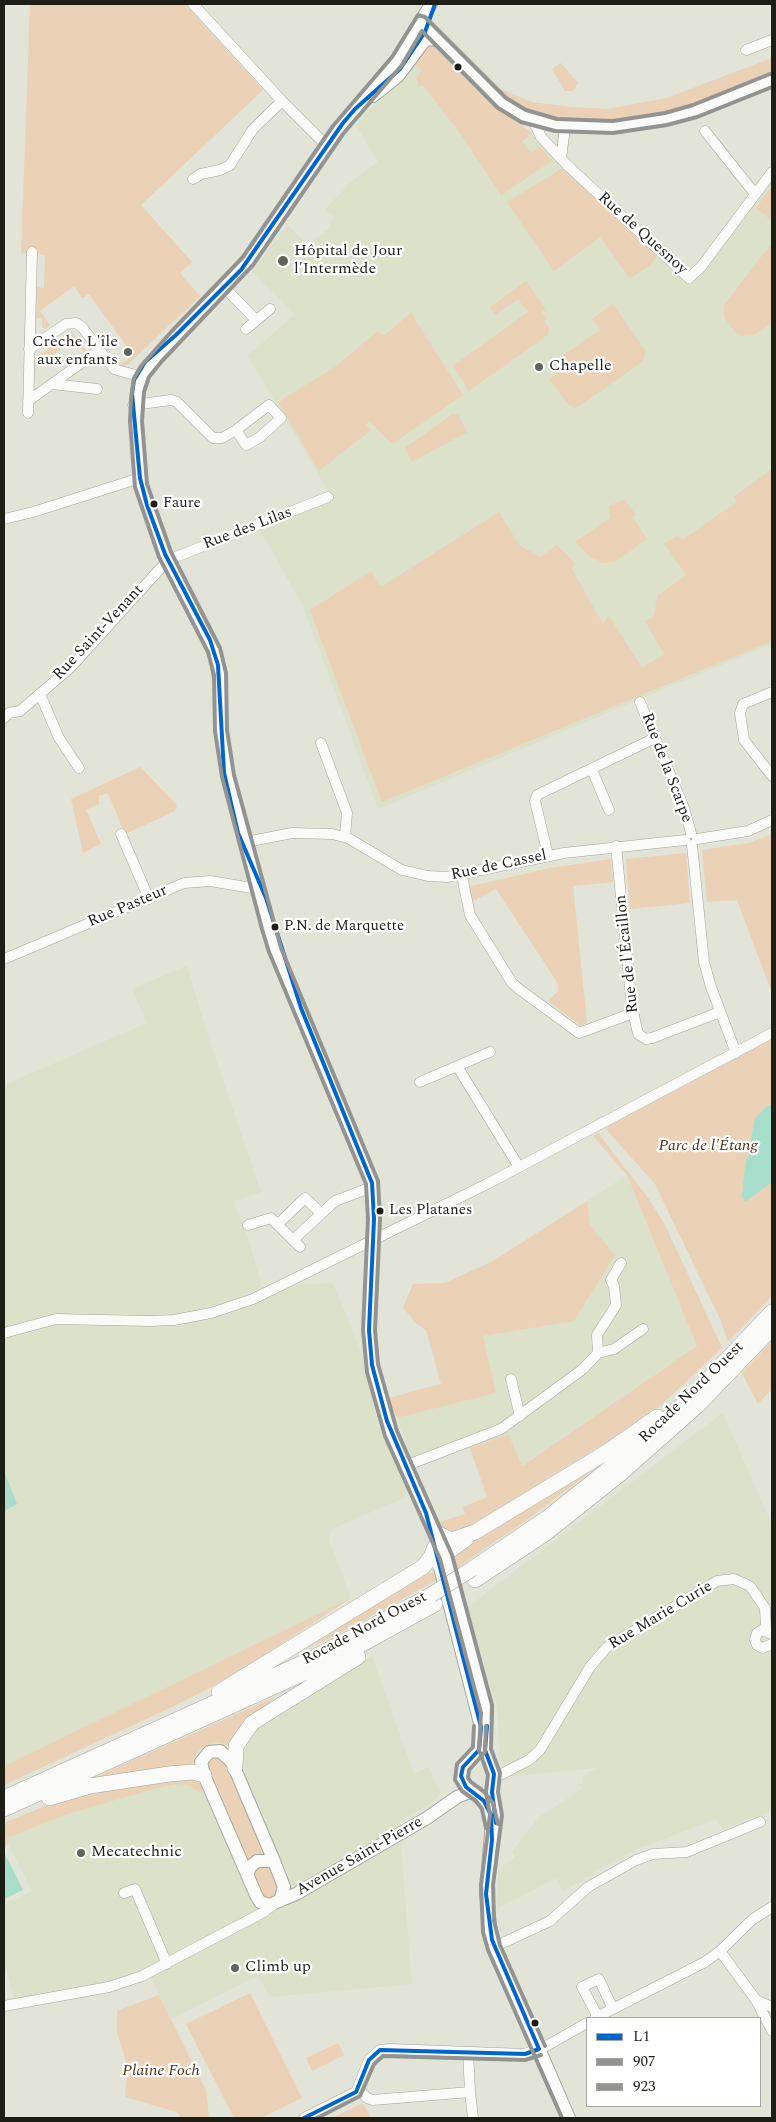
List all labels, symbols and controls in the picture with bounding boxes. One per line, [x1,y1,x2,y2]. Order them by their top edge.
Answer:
unlabelled marker [453,62,463,72]
street label: Rue de Quesnoy [593,189,691,279]
place label: Hôpital de Jour l'Intermède [294,242,402,280]
marker: Hôpital de Jour l'Intermède [276,254,290,268]
place label: Crèche L'île aux enfants [32,333,118,371]
marker: Crèche L'île aux enfants [122,346,134,358]
place label: Chapelle [549,357,612,377]
marker: Chapelle [533,361,545,373]
place label: Faure [163,495,201,513]
marker: Faure [149,499,159,509]
street label: Rue des Lilas [201,503,295,555]
street label: Rue Saint-Venant [50,581,148,685]
street label: Rue de la Scarpe [636,710,696,826]
street label: Rue de Cassel [449,846,549,886]
street label: Rue Pasteur [85,882,171,932]
street label: Rue de l'Écaillon [612,894,644,1014]
place label: P.N. de Marquette [284,918,404,936]
marker: P.N. de Marquette [270,922,280,932]
park label: Parc de l'Étang [659,1137,757,1157]
place label: Les Platanes [389,1202,472,1220]
marker: Les Platanes [375,1206,385,1216]
street label: Rocade Nord Ouest [636,1338,748,1448]
street label: Rue Marie Curie [606,1578,716,1654]
street label: Rocade Nord Ouest [299,1588,431,1670]
street label: Avenue Saint-Pierre [293,1813,427,1901]
place label: Mecatechnic [91,1843,182,1863]
marker: Mecatechnic [75,1847,87,1859]
place label: Climb up [245,1958,311,1978]
marker: Climb up [229,1962,241,1974]
legend [586,2017,761,2107]
unlabelled marker [530,2018,540,2028]
text: L1 [633,2025,650,2048]
text: 907 [633,2050,656,2073]
park label: Plaine Foch [122,2062,200,2082]
text: 923 [633,2075,656,2098]

